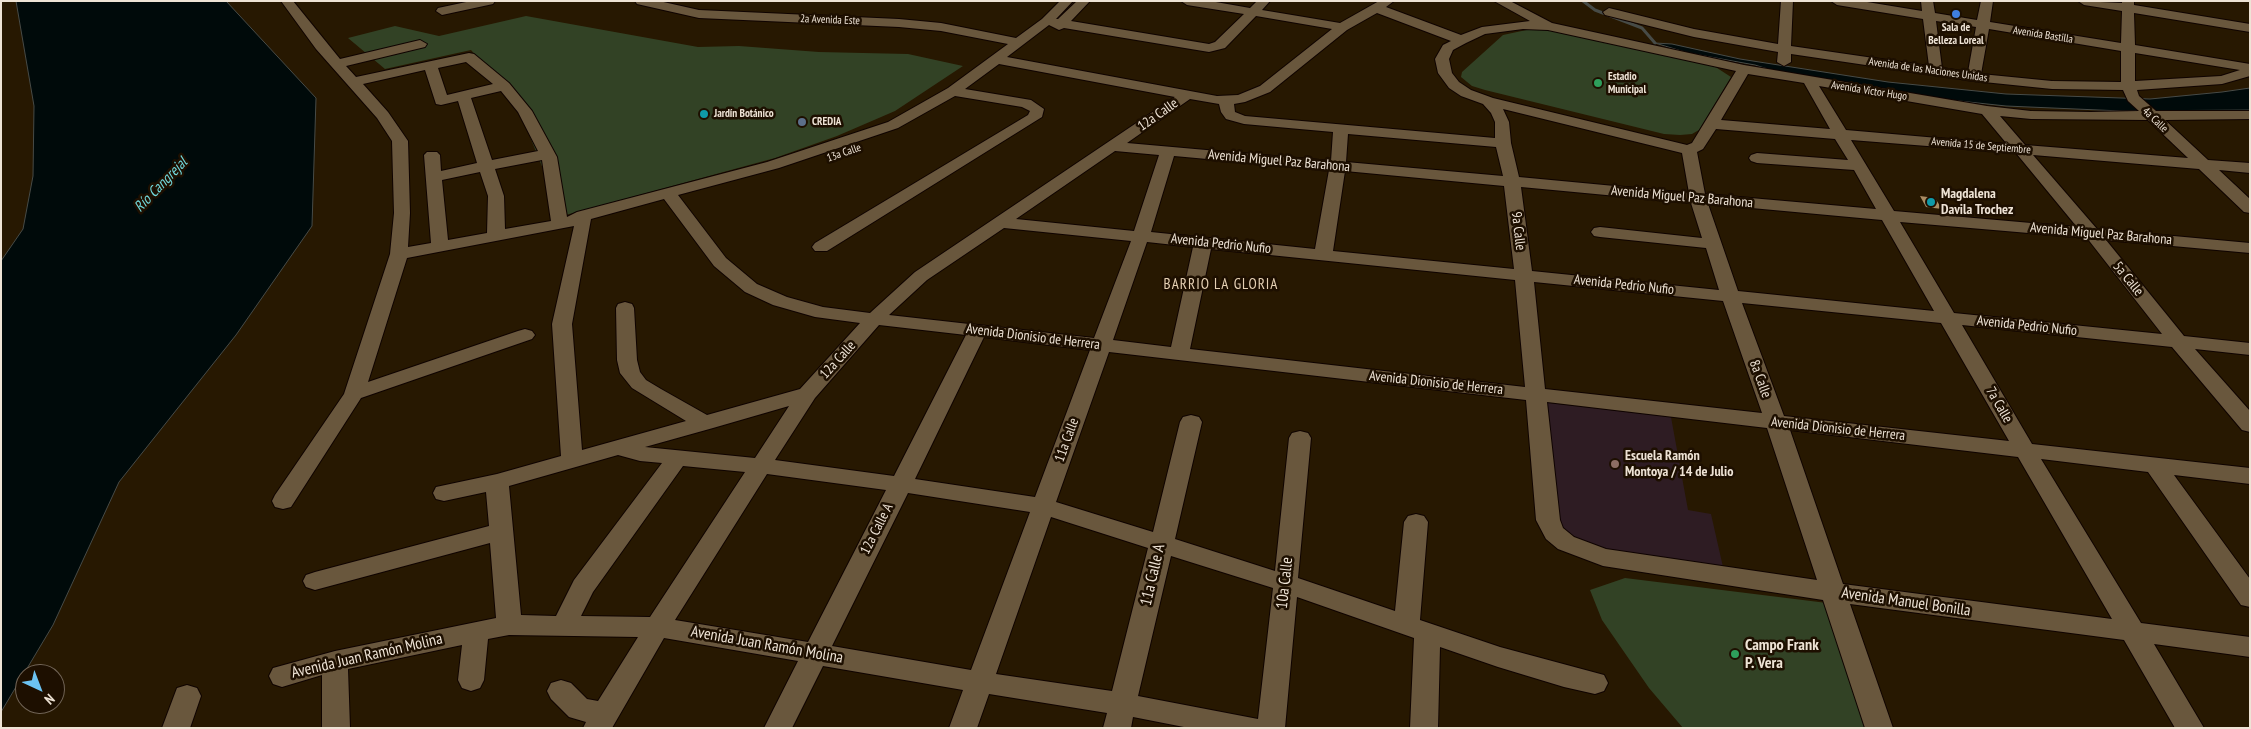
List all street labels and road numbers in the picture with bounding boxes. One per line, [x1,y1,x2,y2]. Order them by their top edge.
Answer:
street label: 2a Avenida Este [800,12,860,28]
street label: Avenida Bastilla [2012,24,2074,46]
street label: Avenida de las Naciones Unidas [1868,55,1988,85]
street label: Avenida Víctor Hugo [1830,78,1908,104]
street label: 12a Calle [1135,95,1181,135]
street label: 4a Calle [2139,105,2171,135]
street label: Avenida 15 de Septiembre [1931,135,2031,157]
street label: 13a Calle [825,141,863,165]
street label: Avenida Miguel Paz Barahona [1207,146,1351,176]
street label: Avenida Miguel Paz Barahona [1610,182,1754,212]
street label: 9a Calle [1507,211,1529,251]
street label: Avenida Miguel Paz Barahona [2029,219,2173,249]
street label: Avenida Pedrio Nufio [1170,230,1272,258]
street label: 5a Calle [2109,259,2147,299]
street label: Avenida Pedrio Nufio [1573,271,1675,299]
street label: Avenida Pedrio Nufio [1976,312,2078,340]
street label: Avenida Dionisio de Herrera [965,320,1101,354]
street label: 12a Calle [817,338,859,382]
street label: 8a Calle [1745,358,1775,400]
street label: Avenida Dionisio de Herrera [1368,368,1504,398]
street label: 7a Calle [1982,384,2016,426]
street label: Avenida Dionisio de Herrera [1770,414,1906,444]
street label: 11a Calle [1051,416,1083,464]
street label: 12a Calle A [857,501,897,557]
street label: 11a Calle A [1137,542,1169,608]
street label: 10a Calle [1273,556,1297,610]
street label: Avenida Manuel Bonilla [1840,583,1972,621]
street label: Avenida Juan Ramón Molina [689,622,845,668]
street label: Avenida Juan Ramón Molina [290,629,444,683]

